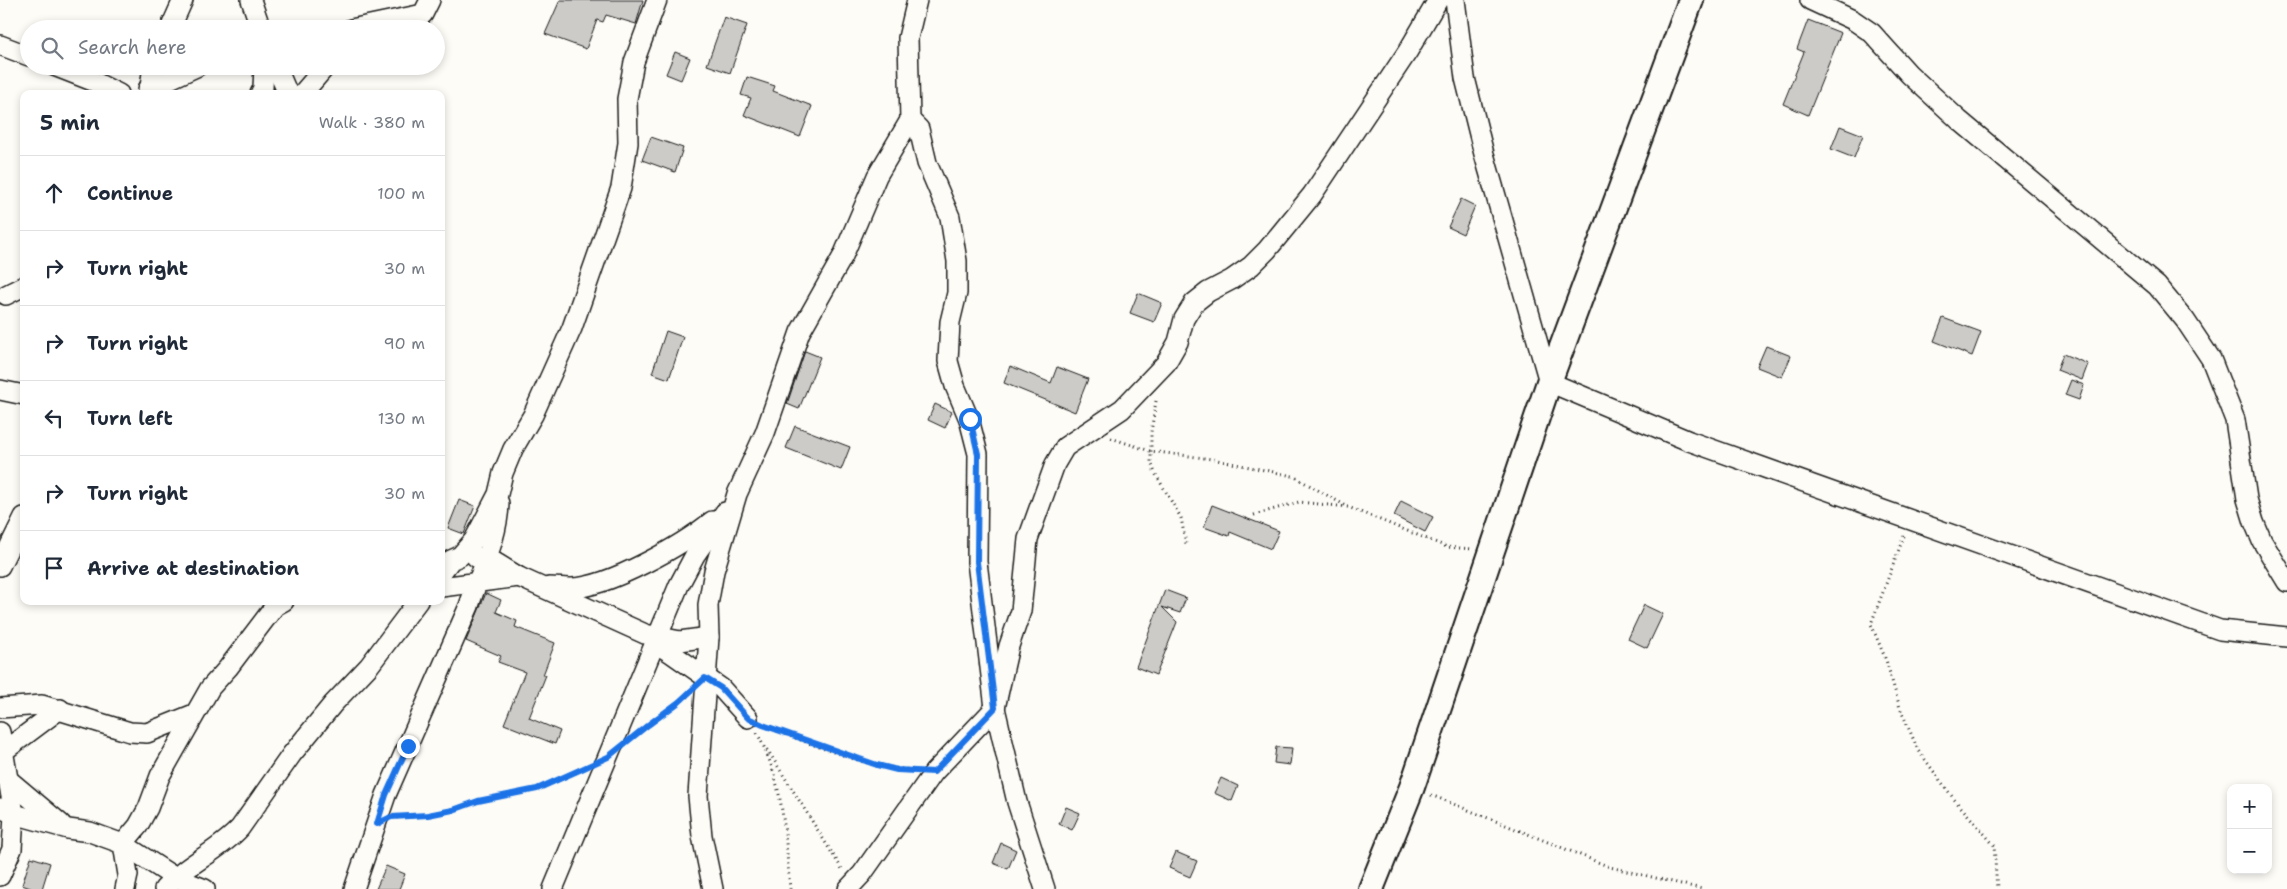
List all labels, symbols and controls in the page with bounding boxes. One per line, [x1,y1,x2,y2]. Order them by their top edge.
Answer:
search box [20,20,445,75]
icon: search [38,34,66,62]
text: Search here [78,35,187,60]
text: 5 min [40,109,100,137]
text: Walk · 380 m [319,112,425,133]
icon: ahead [40,179,68,207]
text: Continue [87,181,173,206]
text: 100 m [377,183,425,204]
icon: right [40,254,68,282]
text: Turn right [87,256,188,281]
text: 30 m [384,258,425,279]
icon: right [40,329,68,357]
text: Turn right [87,331,188,356]
text: 90 m [384,333,425,354]
icon: left [40,404,68,432]
text: Turn left [87,406,173,431]
text: 130 m [378,408,425,429]
route start [959,408,982,431]
icon: right [40,479,68,507]
text: Turn right [87,481,188,506]
text: 30 m [384,483,425,504]
icon: arrive [40,554,68,582]
text: Arrive at destination [87,556,299,581]
route end [397,735,420,758]
map controls [2227,784,2272,874]
button: + [2227,784,2272,829]
button: − [2227,829,2272,874]

